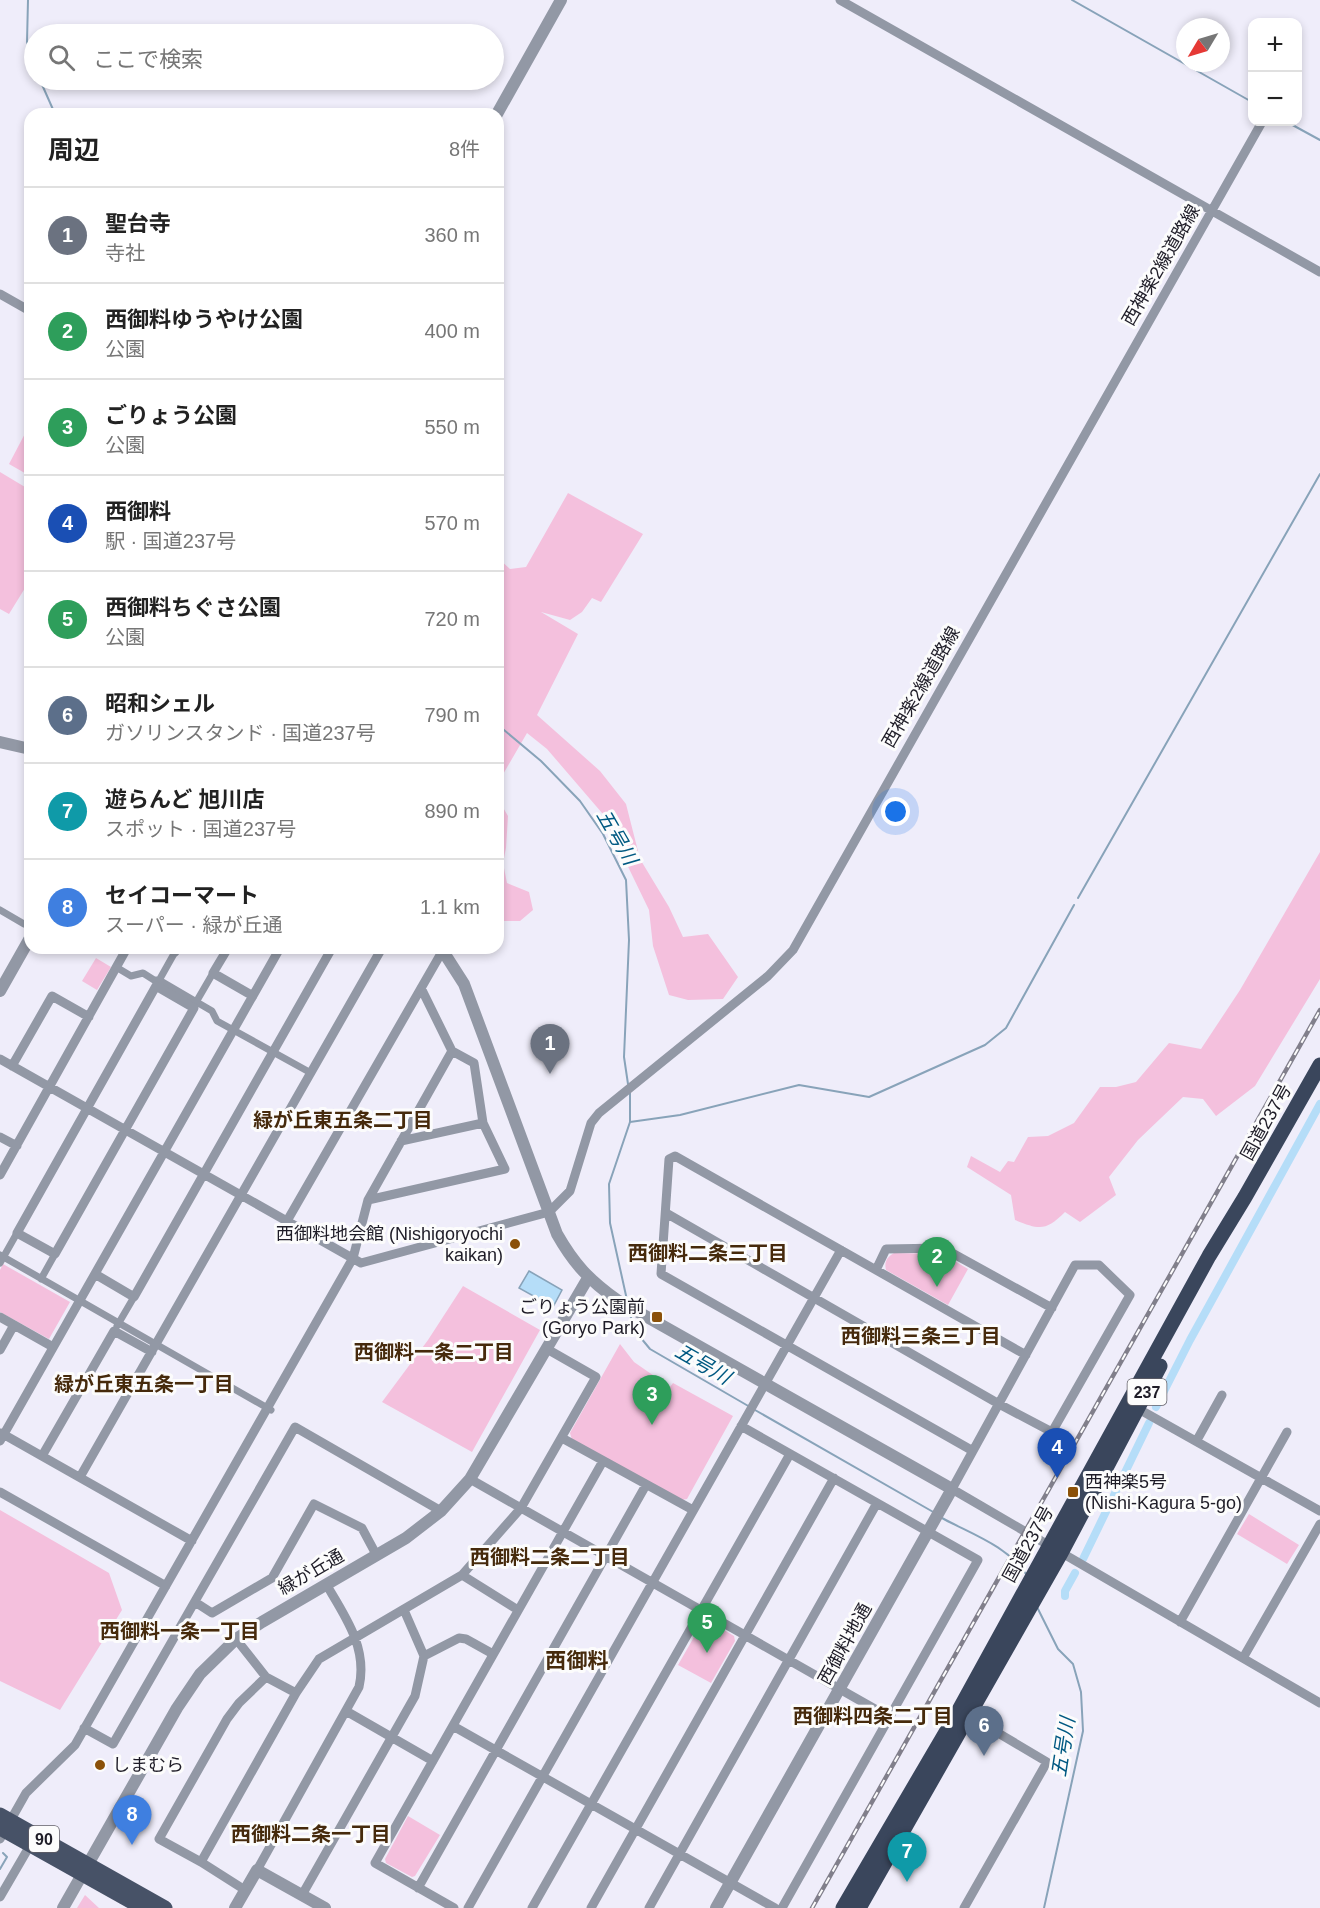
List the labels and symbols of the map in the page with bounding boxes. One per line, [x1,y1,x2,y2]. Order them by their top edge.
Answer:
north arrow [1176,18,1230,72]
street label: 西神楽2線道路線 [1118,201,1204,329]
street label: 西神楽2線道路線 [878,623,964,751]
your location [881,797,910,826]
water label: 五号川 [592,806,643,870]
pin: 1 [530,1024,570,1074]
street label: 国道237号 [1237,1080,1295,1164]
district label: 緑が丘東五条二丁目 [253,1109,433,1131]
place label: 西御料地会館 (Nishigoryochi kaikan) [276,1224,503,1265]
marker: 西御料地会館 (Nishigoryochi kaikan) [508,1237,522,1251]
pin: 2 [918,1238,956,1287]
district label: 西御料二条三丁目 [628,1242,788,1264]
place label: ごりょう公園前 (Goryo Park) [519,1297,645,1338]
marker: ごりょう公園前 (Goryo Park) [650,1310,664,1324]
district label: 西御料三条三丁目 [841,1325,1001,1347]
water label: 五号川 [672,1339,736,1390]
district label: 西御料一条二丁目 [354,1341,514,1363]
district label: 緑が丘東五条一丁目 [54,1373,234,1395]
pin: 3 [632,1376,672,1425]
road number: 237 [1128,1379,1166,1405]
pin: 4 [1038,1428,1076,1478]
place label: 西神楽5号 (Nishi-Kagura 5-go) [1085,1472,1242,1513]
marker: 西神楽5号 (Nishi-Kagura 5-go) [1066,1485,1080,1499]
street label: 国道237号 [999,1502,1057,1586]
street label: 緑が丘通 [275,1545,347,1599]
district label: 西御料二条二丁目 [470,1546,630,1568]
street label: 西御料地通 [814,1600,876,1688]
pin: 5 [688,1604,726,1653]
district label: 西御料一条一丁目 [100,1620,260,1642]
district label: 西御料 [546,1649,609,1672]
district label: 西御料四条二丁目 [793,1705,953,1727]
pin: 6 [964,1706,1004,1756]
water label: 五号川 [1047,1714,1079,1778]
place label: しまむら [112,1755,184,1775]
marker: しまむら [93,1758,107,1772]
pin: 8 [112,1796,152,1845]
district label: 西御料二条一丁目 [231,1823,391,1845]
road number: 90 [29,1826,59,1852]
pin: 7 [888,1832,926,1882]

